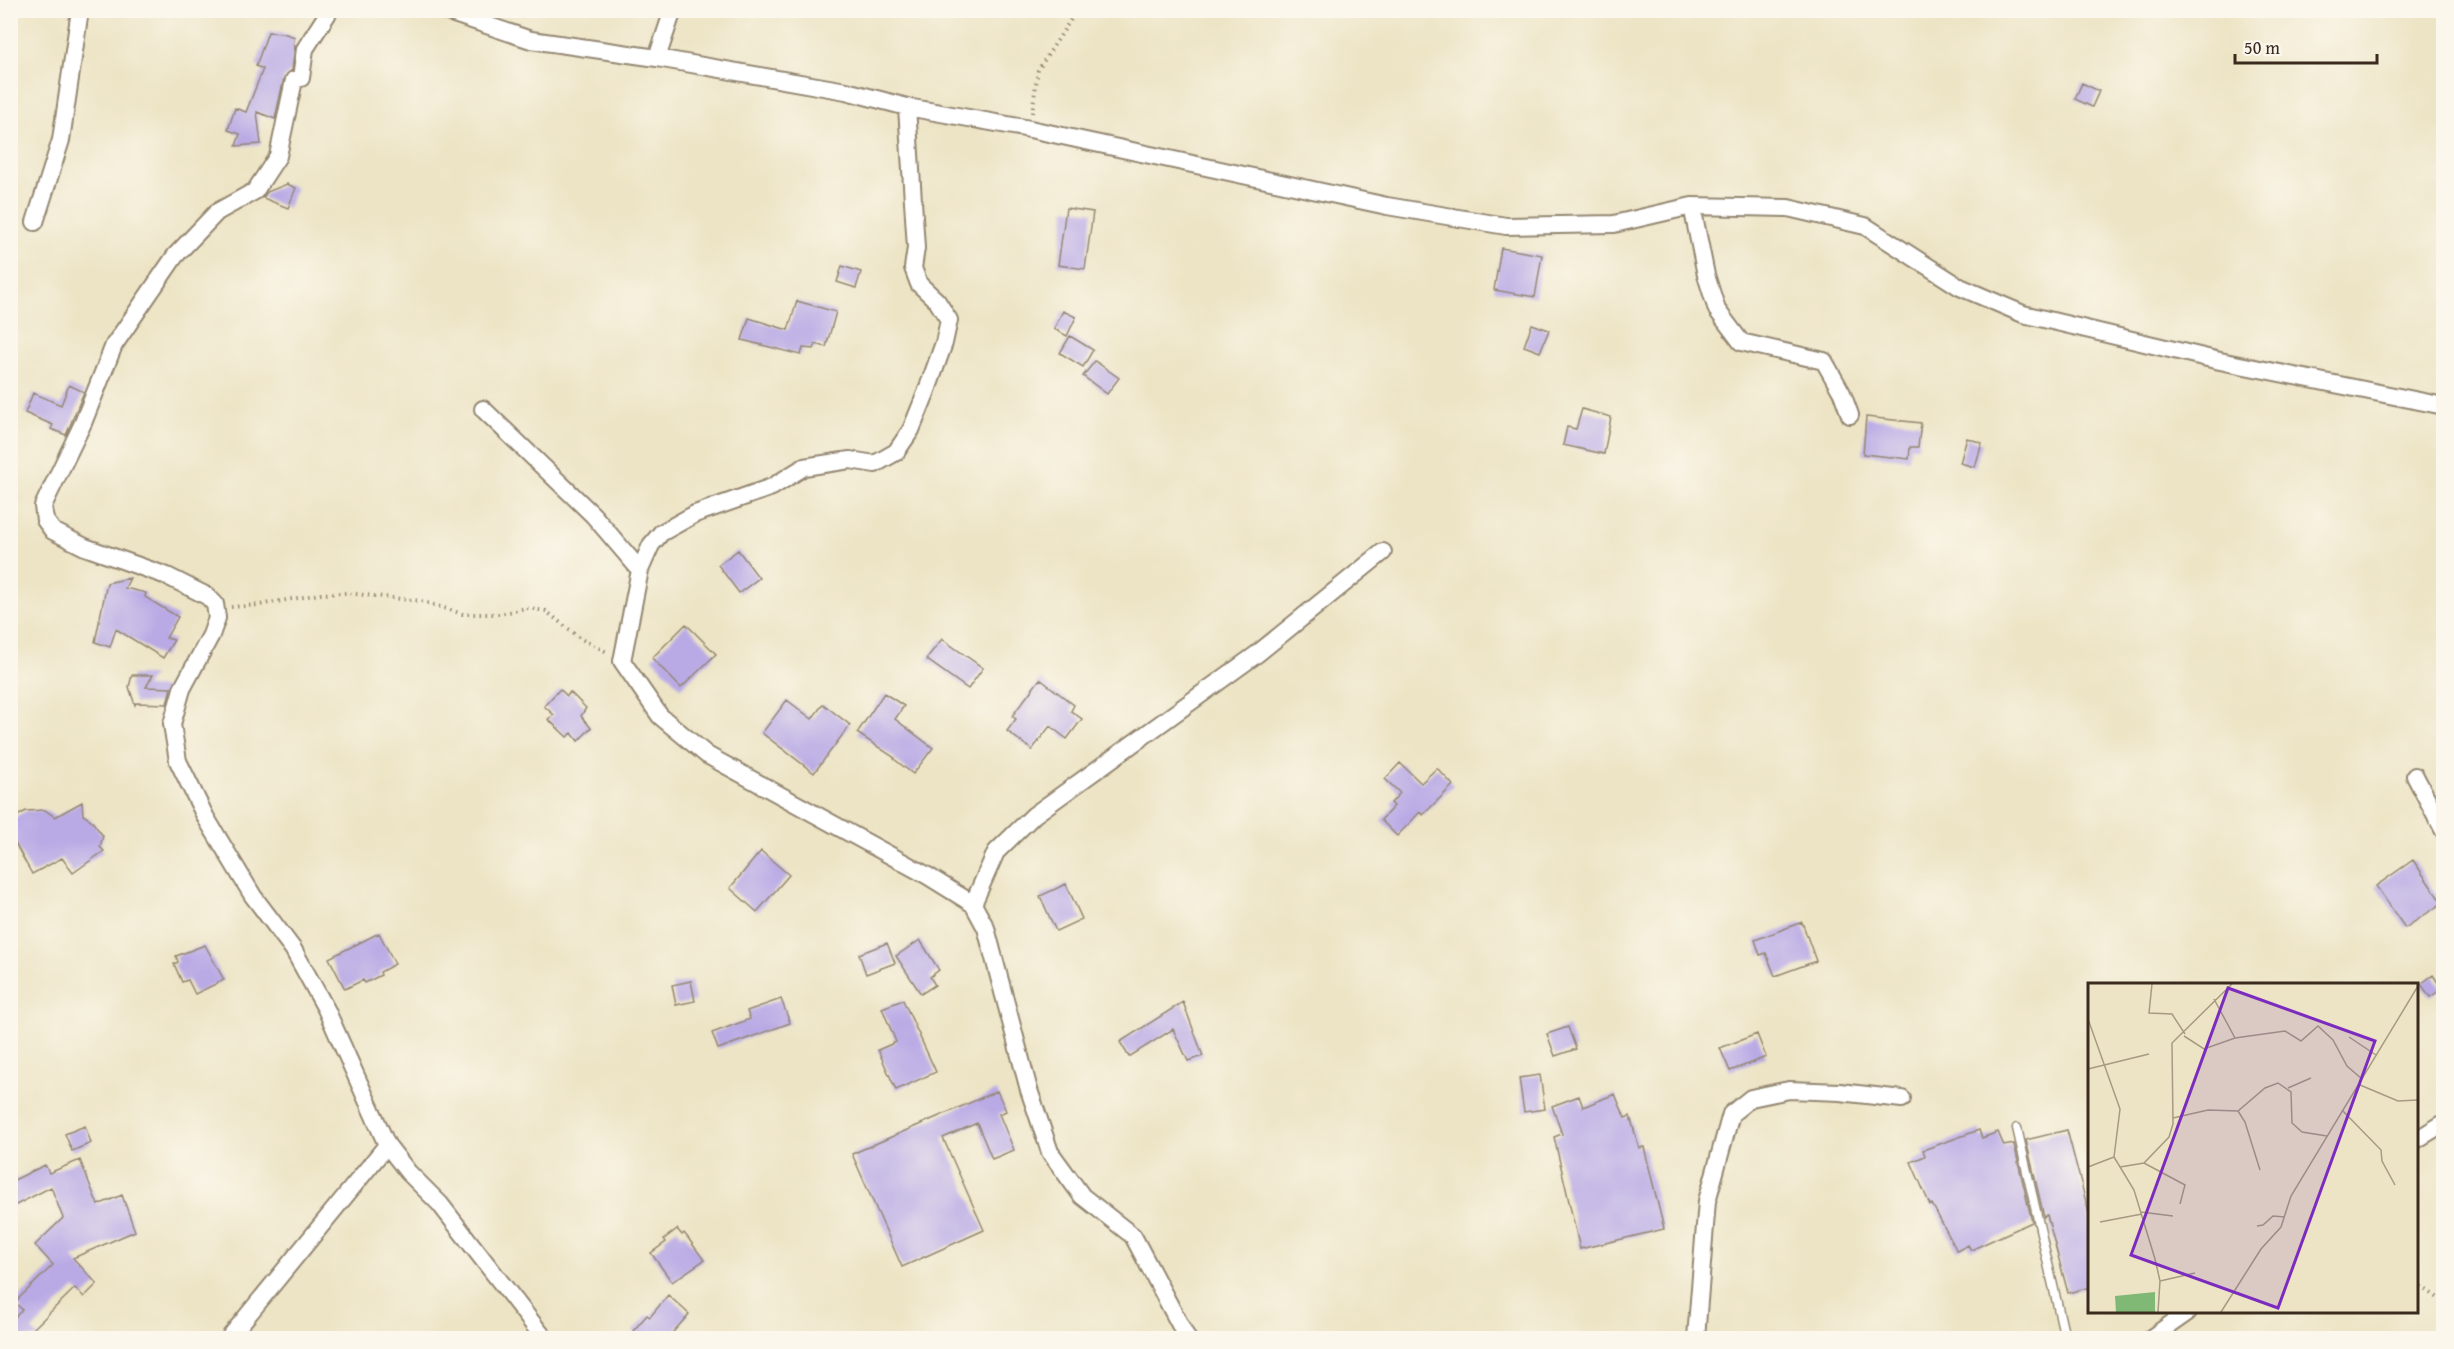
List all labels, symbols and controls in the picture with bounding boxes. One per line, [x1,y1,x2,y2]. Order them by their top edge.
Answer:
scale bar [2235,27,2378,65]
text: 50 m [2244,34,2280,61]
inset map [2088,983,2418,1313]

